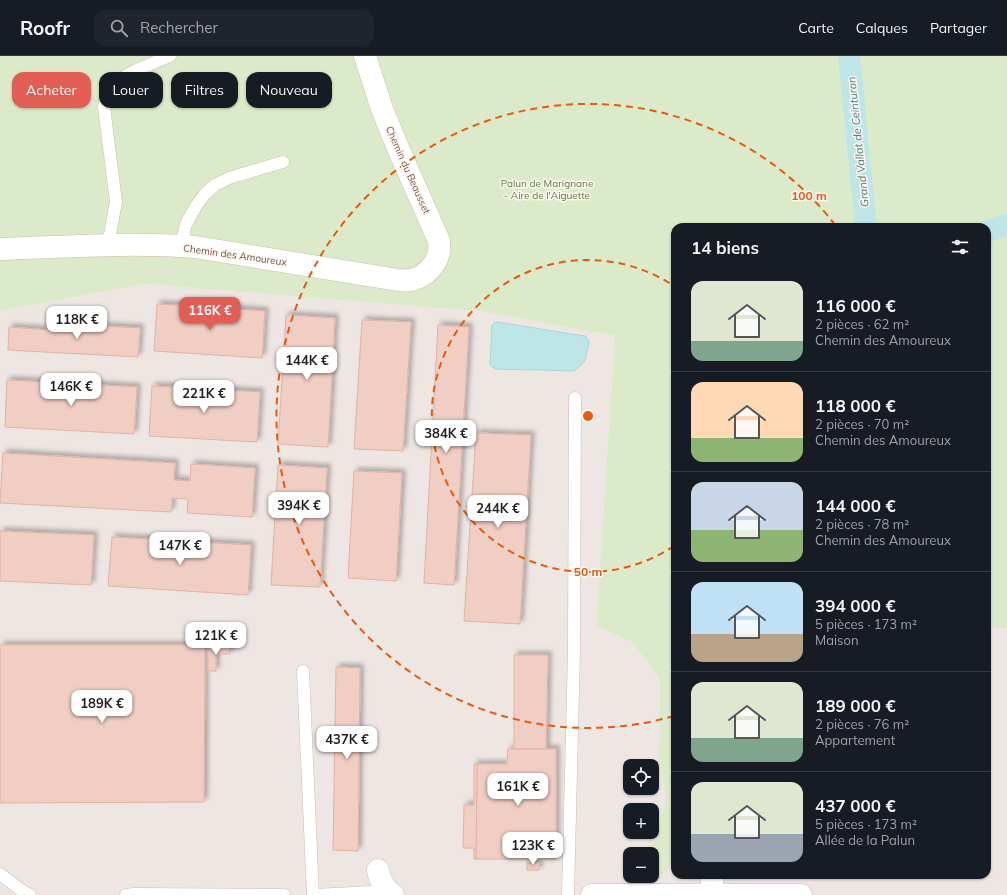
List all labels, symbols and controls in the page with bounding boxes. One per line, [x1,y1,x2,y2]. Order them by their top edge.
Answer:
search box [94,10,374,46]
text: Roofr [20,16,70,40]
icon: search [108,17,130,39]
text: Rechercher [140,18,218,37]
text: Carte [798,19,834,37]
text: Calques [856,19,908,37]
text: Partager [930,19,987,37]
chip: Acheter [12,72,91,108]
chip: Louer [99,72,163,108]
chip: Filtres [171,72,238,108]
chip: Nouveau [246,72,332,108]
water label: Grand Vallat de Ceinturon [844,76,872,208]
street label: Chemin du Beausset [383,124,433,216]
park label: Palun de Marignane - Aire de l'Aiguette [501,177,593,202]
text: 100 m [791,188,827,203]
icon: filters [949,236,971,258]
text: 14 biens [691,237,759,258]
street label: Chemin des Amoureux [182,241,288,269]
text: 116 000 € [815,295,896,316]
pin: 116K € [177,297,243,331]
icon: home [723,297,771,345]
text: 116K € [188,302,232,318]
pin: 118K € [44,306,110,340]
text: 118K € [55,311,99,327]
text: 2 pièces · 62 m² [815,316,909,332]
text: Chemin des Amoureux [815,332,951,348]
pin: 144K € [274,347,340,381]
text: 144K € [285,352,329,368]
pin: 146K € [38,373,104,407]
text: 146K € [49,378,93,394]
pin: 221K € [171,380,237,414]
text: 221K € [182,385,226,401]
text: 118 000 € [815,395,896,416]
icon: home [723,398,771,446]
centre of rings [581,409,595,423]
text: 2 pièces · 70 m² [815,416,909,432]
pin: 384K € [413,420,479,454]
text: 384K € [424,425,468,441]
text: Chemin des Amoureux [815,432,951,448]
pin: 394K € [266,492,332,526]
pin: 244K € [465,495,531,529]
text: 144 000 € [815,495,896,516]
text: 394K € [277,497,321,513]
icon: home [723,498,771,546]
text: 244K € [476,500,520,516]
text: 2 pièces · 78 m² [815,516,909,532]
pin: 147K € [147,532,213,566]
text: Chemin des Amoureux [815,532,951,548]
text: 147K € [158,537,202,553]
text: 50 m [574,564,602,579]
text: 394 000 € [815,595,896,616]
icon: home [723,598,771,646]
text: 5 pièces · 173 m² [815,616,917,632]
pin: 121K € [183,622,249,656]
text: 121K € [194,627,238,643]
text: Maison [815,632,859,648]
pin: 189K € [69,690,135,724]
text: 189K € [80,695,124,711]
text: 189 000 € [815,695,896,716]
icon: home [723,698,771,746]
text: 2 pièces · 76 m² [815,716,909,732]
pin: 437K € [314,726,380,760]
text: 437K € [325,731,369,747]
text: Appartement [815,732,895,748]
map controls [623,759,659,883]
button: locate [623,759,659,795]
pin: 161K € [485,773,551,807]
text: 161K € [496,778,540,794]
text: 437 000 € [815,795,896,816]
icon: home [723,798,771,846]
button: + [623,803,659,839]
text: 5 pièces · 173 m² [815,816,917,832]
pin: 123K € [500,832,566,866]
text: Allée de la Palun [815,832,915,848]
text: 123K € [511,837,555,853]
button: − [623,847,659,883]

